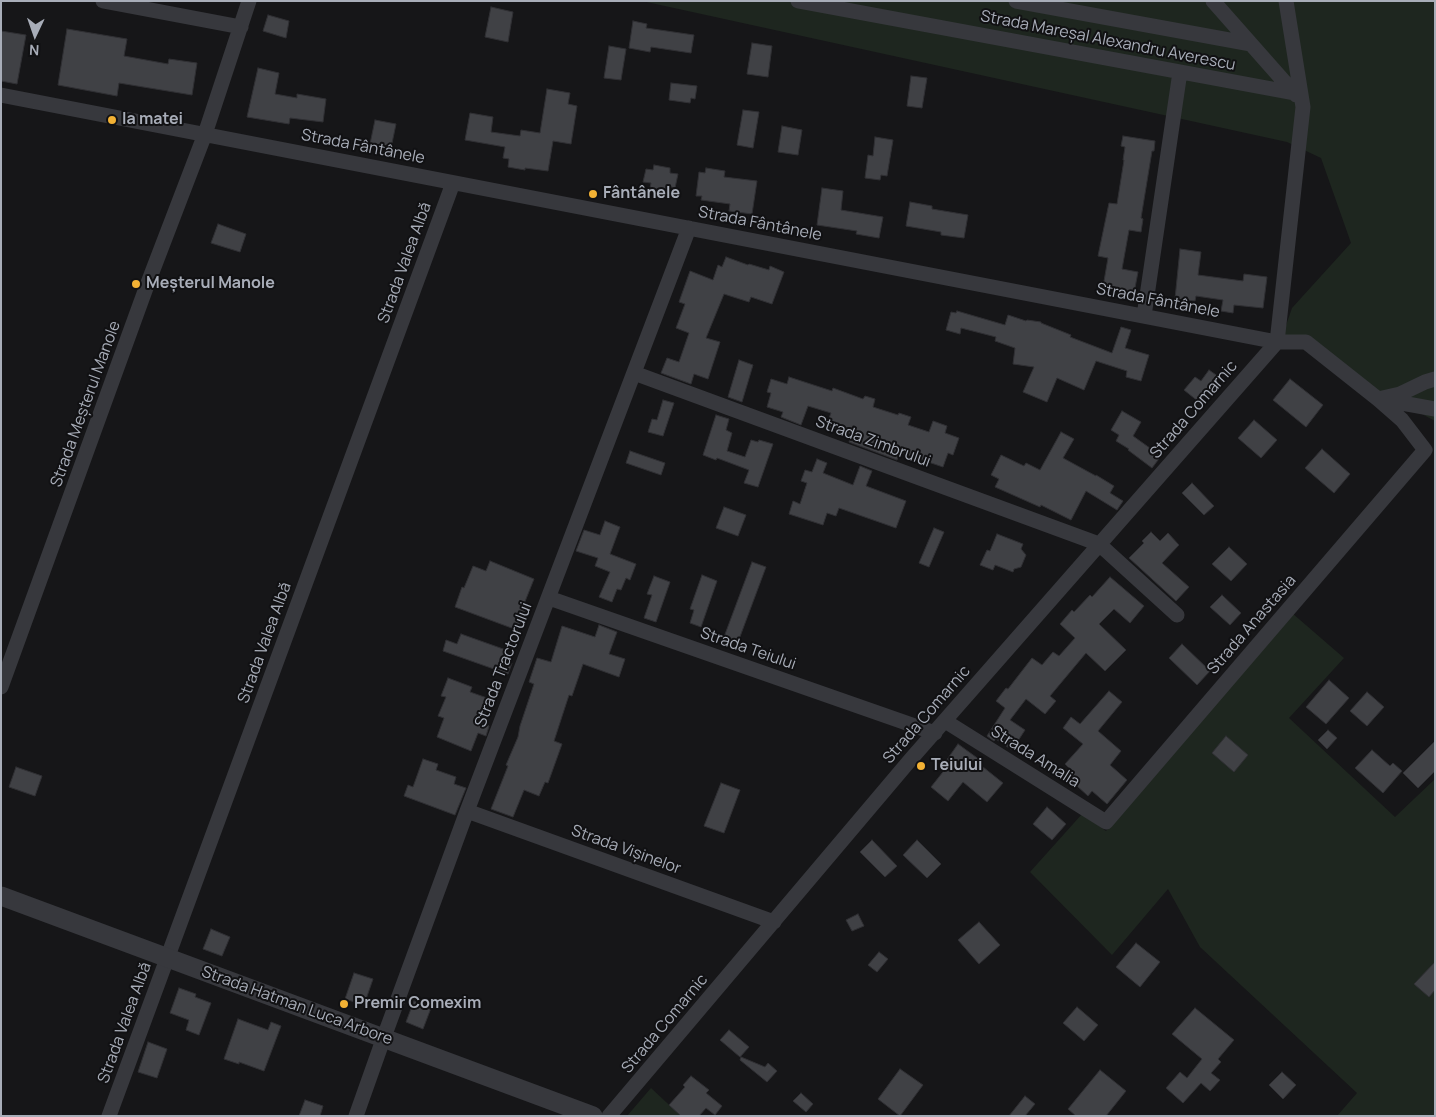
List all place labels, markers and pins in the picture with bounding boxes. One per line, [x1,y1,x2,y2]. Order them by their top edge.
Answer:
place label: la matei [122,110,183,130]
marker: la matei [106,114,118,126]
place label: Fântânele [603,184,680,204]
marker: Fântânele [587,188,599,200]
place label: Meșterul Manole [146,274,275,294]
marker: Meșterul Manole [130,278,142,290]
place label: Teiului [931,756,983,776]
marker: Teiului [915,760,927,772]
place label: Premir Comexim [354,994,481,1014]
marker: Premir Comexim [338,998,350,1010]

